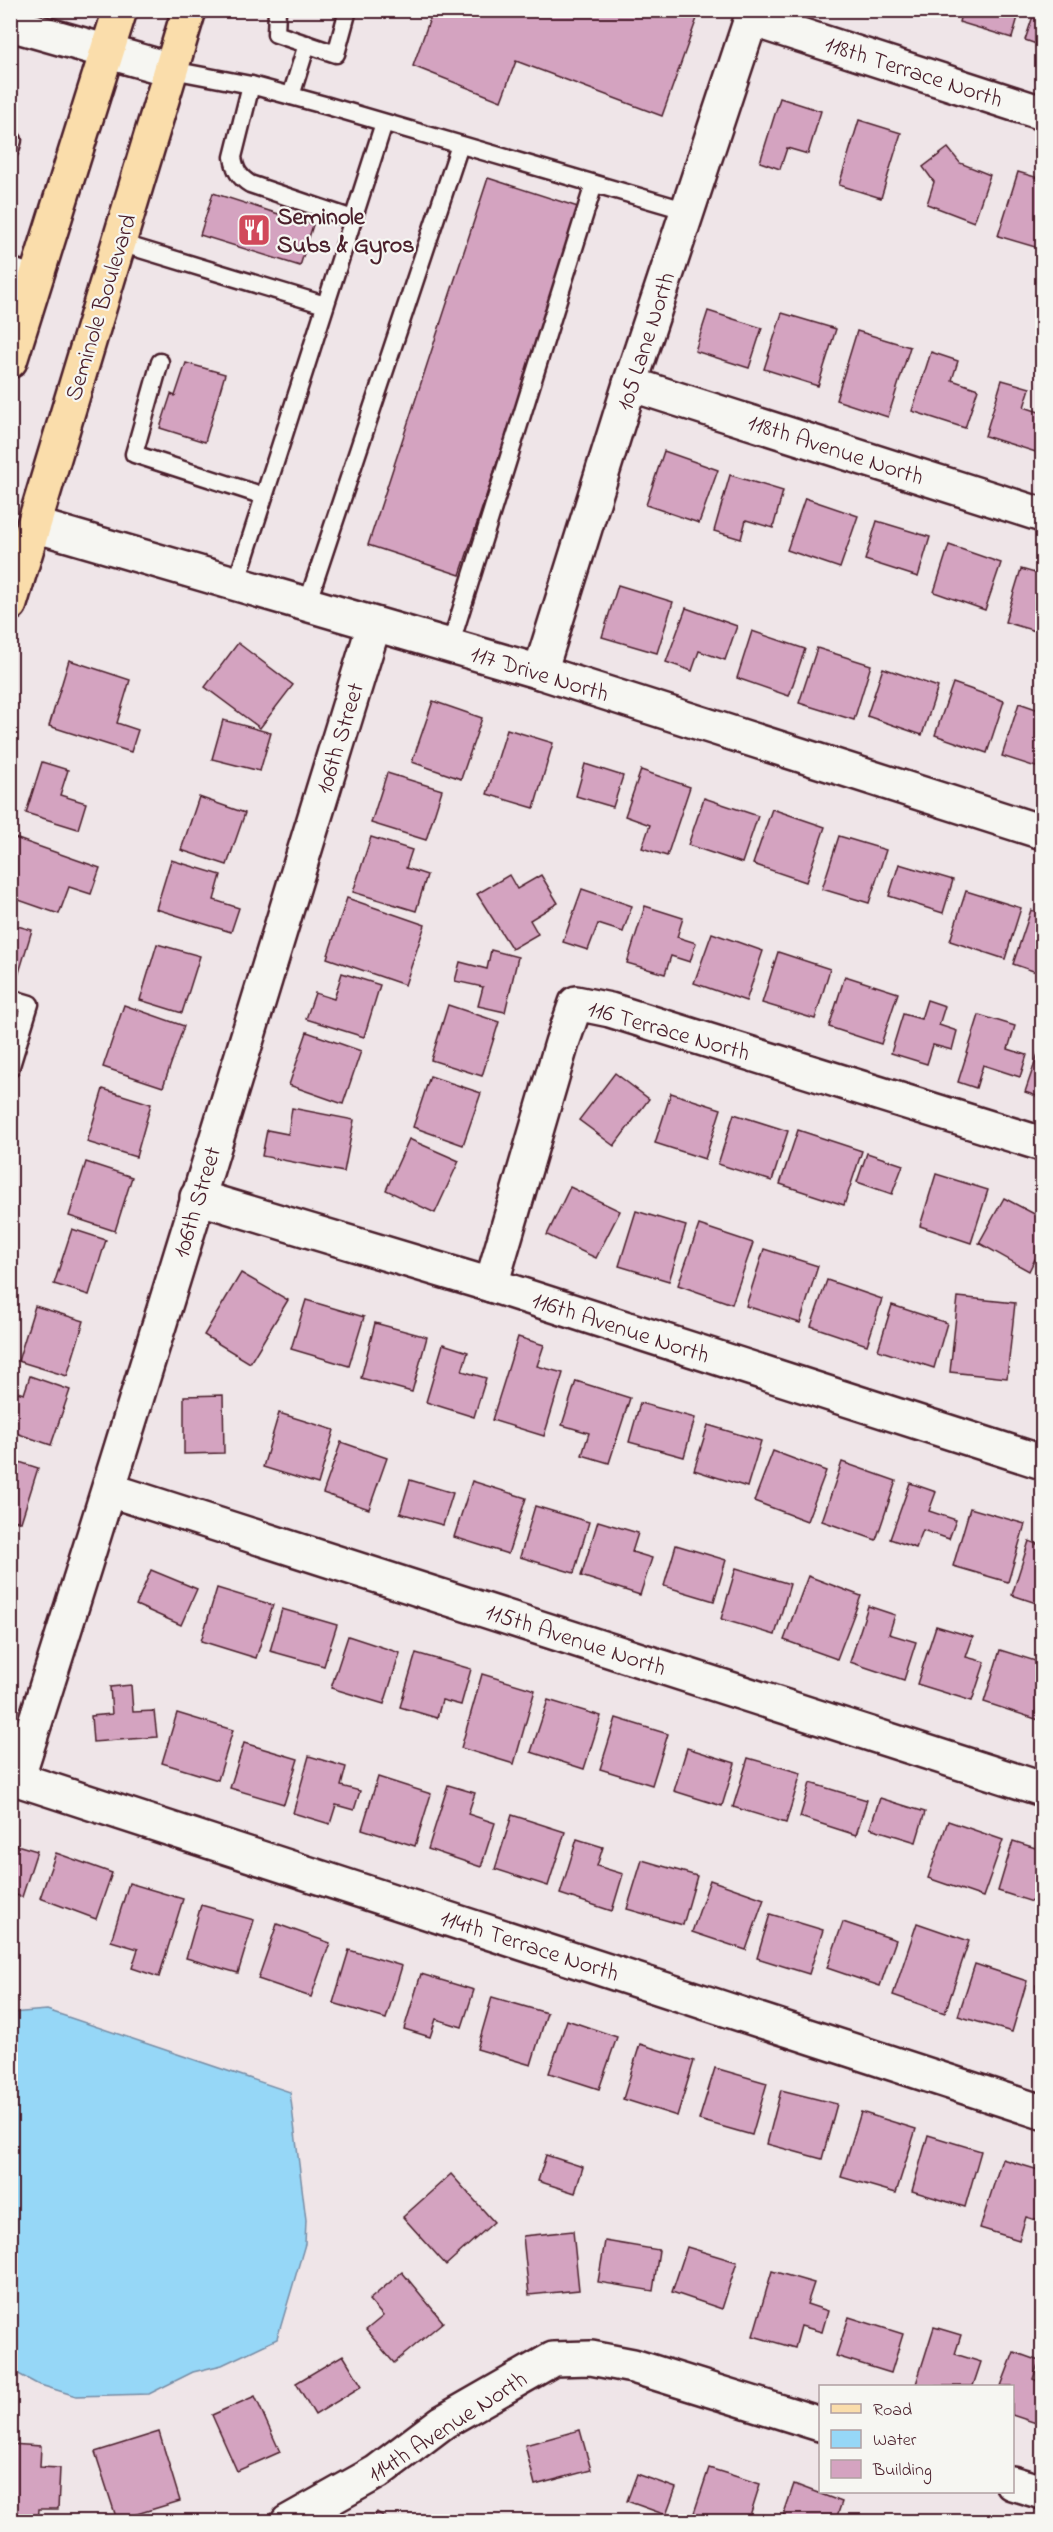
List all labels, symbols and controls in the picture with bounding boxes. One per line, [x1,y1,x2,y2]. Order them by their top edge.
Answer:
street label: 118th Terrace North [820,28,1007,119]
place label: Seminole Subs & Gyros [277,201,414,265]
street label: Seminole Boulevard [57,210,148,405]
restaurant icon: Seminole Subs & Gyros [236,212,272,248]
street label: 105 Lane North [609,268,686,416]
street label: 118th Avenue North [743,406,928,496]
street label: 117 Drive North [466,638,613,713]
street label: 106th Street [308,679,375,799]
street label: 116 Terrace North [583,993,753,1072]
street label: 106th Street [165,1143,232,1263]
street label: 116th Avenue North [527,1284,713,1375]
street label: 115th Avenue North [481,1596,670,1687]
street label: 114th Terrace North [435,1902,623,1993]
street label: 114th Avenue North [362,2363,535,2493]
legend [819,2385,1014,2493]
text: Road [873,2398,912,2424]
text: Water [873,2428,917,2454]
text: Building [872,2458,932,2485]

